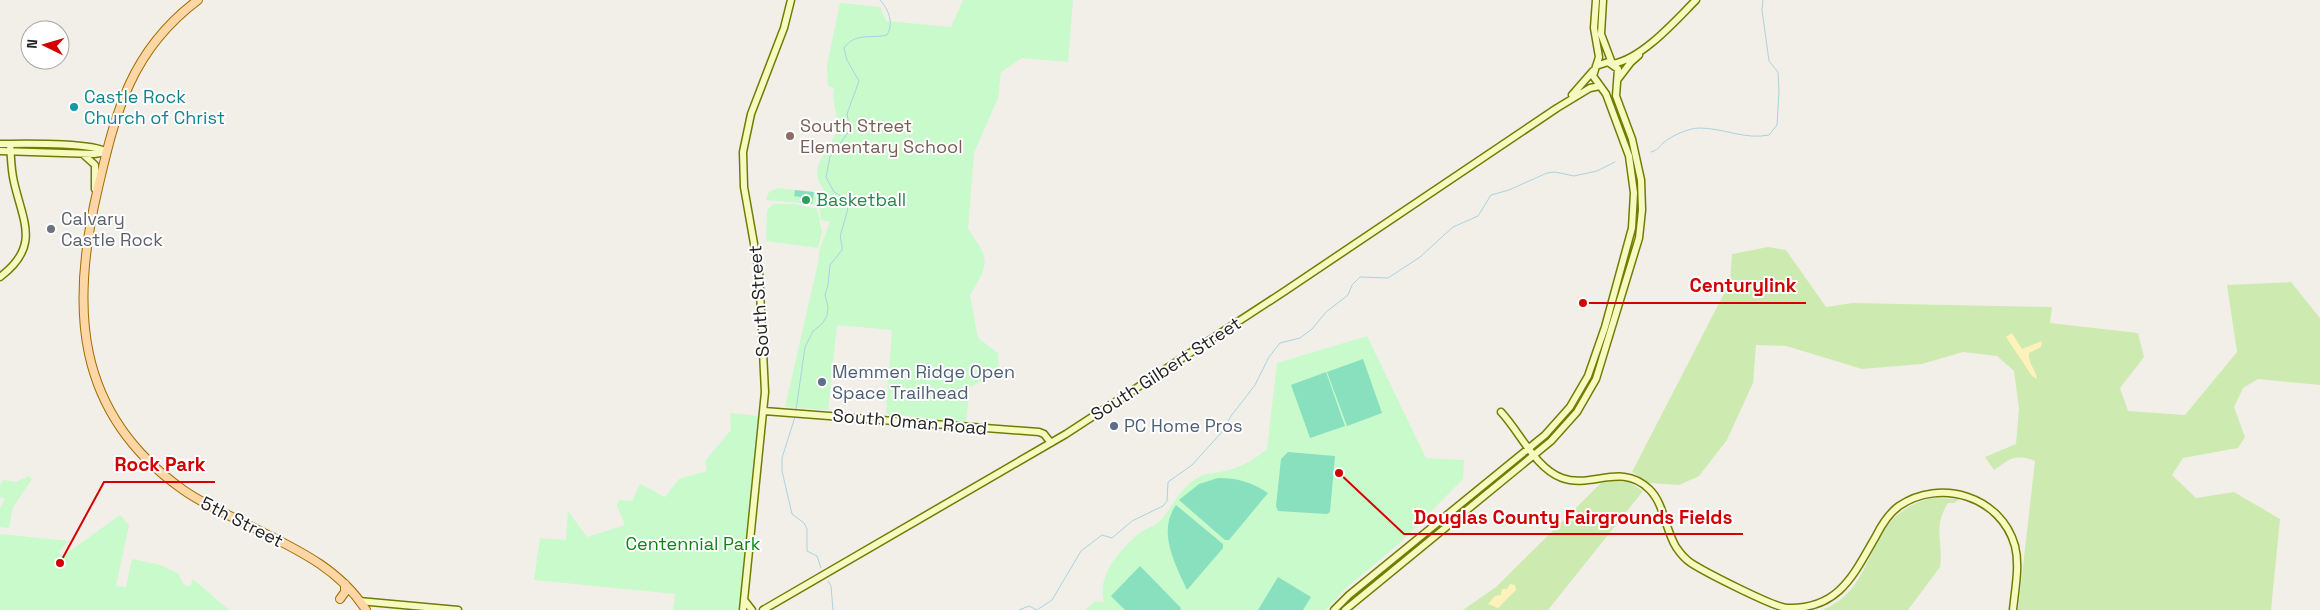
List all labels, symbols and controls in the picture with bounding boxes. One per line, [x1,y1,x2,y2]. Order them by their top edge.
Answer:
north arrow [20,20,70,70]
text: N [23,38,41,49]
place label: Castle Rock Church of Christ [84,85,225,129]
marker: Castle Rock Church of Christ [68,101,80,113]
place label: South Street Elementary School [800,114,963,158]
marker: South Street Elementary School [784,130,796,142]
place label: Basketball [816,188,906,211]
marker: Basketball [800,194,812,206]
place label: Calvary Castle Rock [61,207,163,251]
marker: Calvary Castle Rock [45,223,57,235]
street label: South Street [743,244,774,358]
callout: Centurylink [1679,269,1806,303]
text: Centurylink [1690,273,1797,298]
street label: South Gilbert Street [1086,311,1245,426]
place label: Memmen Ridge Open Space Trailhead [832,360,1015,404]
marker: Memmen Ridge Open Space Trailhead [816,376,828,388]
street label: South Oman Road [832,403,988,440]
place label: PC Home Pros [1124,414,1243,437]
marker: PC Home Pros [1108,420,1120,432]
callout: Rock Park [104,448,215,482]
text: Rock Park [115,452,206,477]
street label: 5th Street [197,491,287,552]
callout: Douglas County Fairgrounds Fields [1404,500,1743,534]
text: Douglas County Fairgrounds Fields [1414,505,1732,530]
park label: Centennial Park [626,532,761,555]

